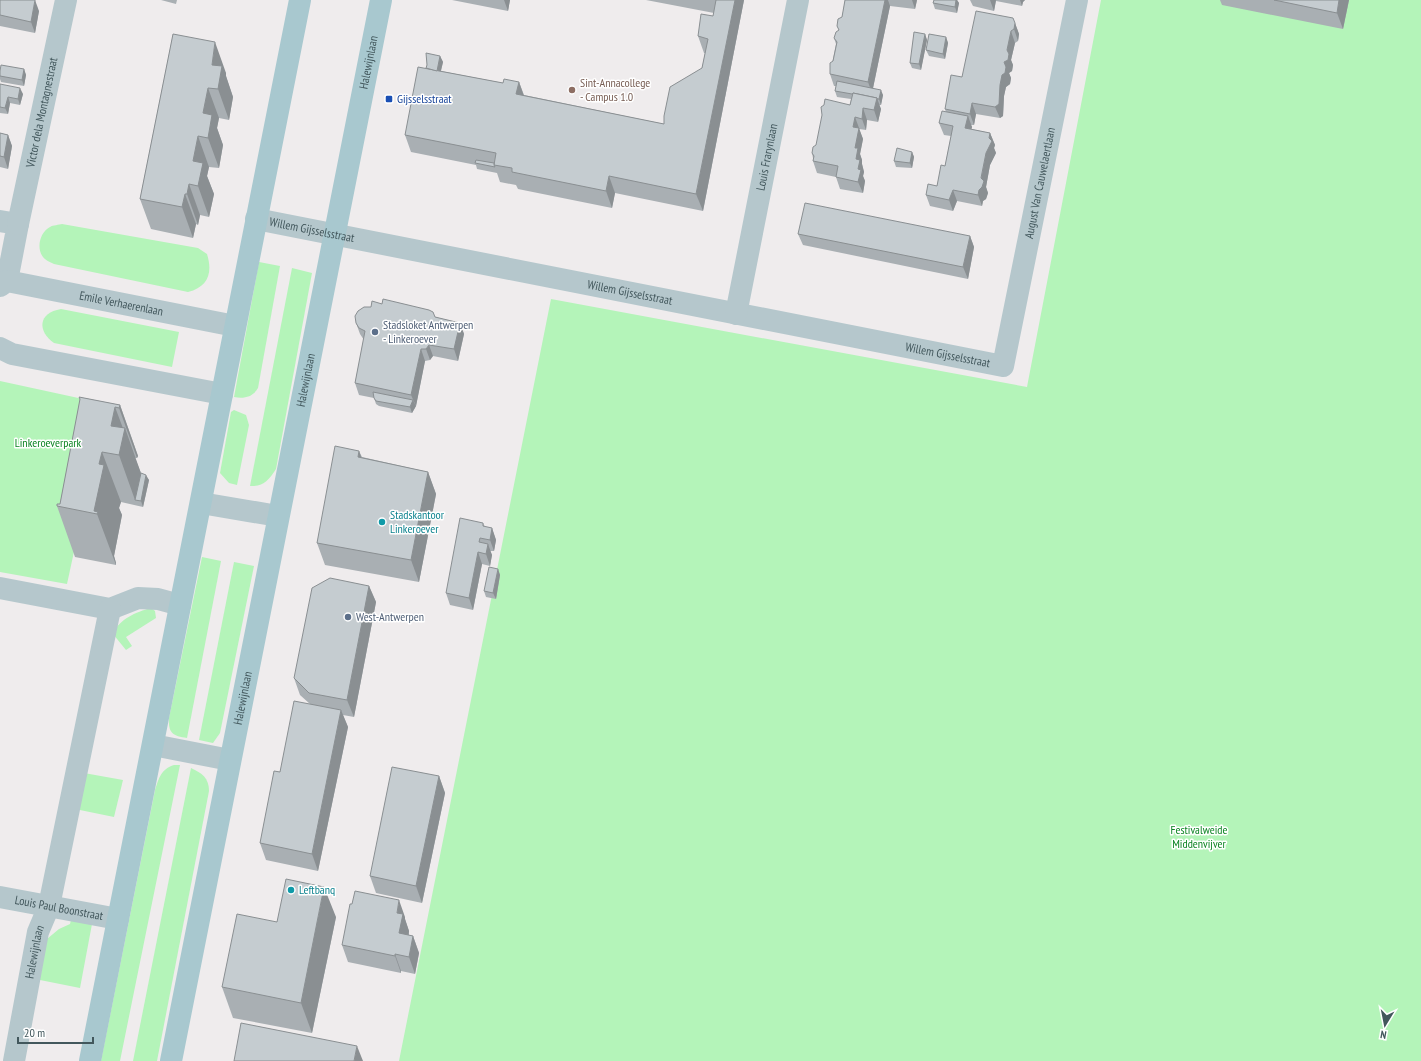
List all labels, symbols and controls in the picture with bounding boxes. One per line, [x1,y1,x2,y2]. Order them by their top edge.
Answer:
street label: Halewijnlaan [356,34,381,90]
street label: Victor dela Montagnestraat [22,55,61,170]
place label: Sint-Annacollege - Campus 1.0 [580,75,650,104]
marker: Sint-Annacollege - Campus 1.0 [567,85,577,95]
place label: Gijsselsstraat [397,91,452,106]
marker: Gijsselsstraat [384,94,394,104]
street label: Louis Frarynlaan [753,122,780,192]
street label: August Van Cauwelaertlaan [1021,126,1058,240]
street label: Willem Gijsselsstraat [268,214,356,245]
street label: Willem Gijsselsstraat [586,276,674,308]
street label: Emile Verhaerenlaan [78,287,165,319]
place label: Stadsloket Antwerpen - Linkeroever [383,317,473,346]
marker: Stadsloket Antwerpen - Linkeroever [370,327,380,337]
street label: Willem Gijsselsstraat [904,339,992,370]
street label: Halewijnlaan [293,352,318,408]
park label: Linkeroeverpark [15,435,82,450]
place label: Stadskantoor Linkeroever [390,507,445,536]
marker: Stadskantoor Linkeroever [377,517,387,527]
place label: West-Antwerpen [356,609,424,624]
marker: West-Antwerpen [343,612,353,622]
street label: Halewijnlaan [230,670,255,726]
park label: Festivalweide Middenvijver [1171,822,1227,851]
place label: Leftbanq [299,882,335,897]
marker: Leftbanq [286,885,296,895]
street label: Louis Paul Boonstraat [14,892,105,923]
street label: Halewijnlaan [21,923,47,980]
north arrow [1365,1005,1405,1045]
scale bar [18,1019,93,1045]
text: 20 m [24,1025,45,1040]
text: N [1379,1027,1387,1042]

